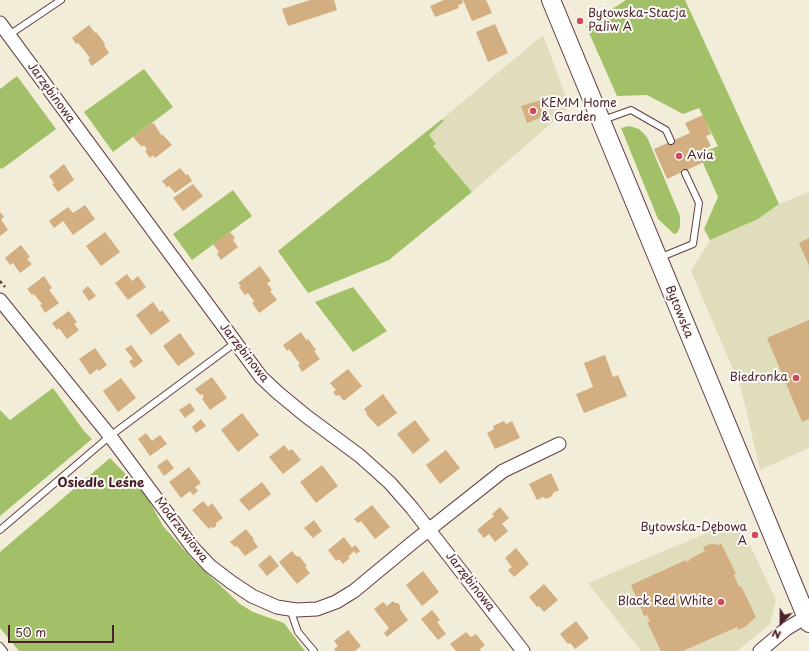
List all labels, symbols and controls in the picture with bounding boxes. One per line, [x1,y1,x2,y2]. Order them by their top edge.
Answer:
place label: Bytowska-Stacja Paliw A [588,7,686,35]
marker: Bytowska-Stacja Paliw A [575,16,585,26]
street label: Jarzębinowa [24,60,78,126]
place label: KEMM Home & Garden [541,97,617,125]
marker: KEMM Home & Garden [528,106,538,116]
place label: Avia [687,149,714,163]
marker: Avia [674,151,684,161]
street label: Bytowska [662,284,696,340]
street label: Jarzębinowa [216,320,272,386]
place label: Biedronka [730,371,788,385]
marker: Biedronka [791,373,801,383]
district label: Osiedle Leśne [58,475,144,491]
street label: Modrzewiowa [151,495,211,565]
place label: Bytowska-Dębowa A [640,521,747,549]
marker: Bytowska-Dębowa A [750,530,760,540]
street label: Jarzębinowa [442,549,498,615]
place label: Black Red White [618,595,713,609]
marker: Black Red White [716,597,726,607]
north arrow [761,603,801,643]
scale bar [10,617,116,643]
text: 50 m [15,623,46,641]
text: N [769,625,784,644]

